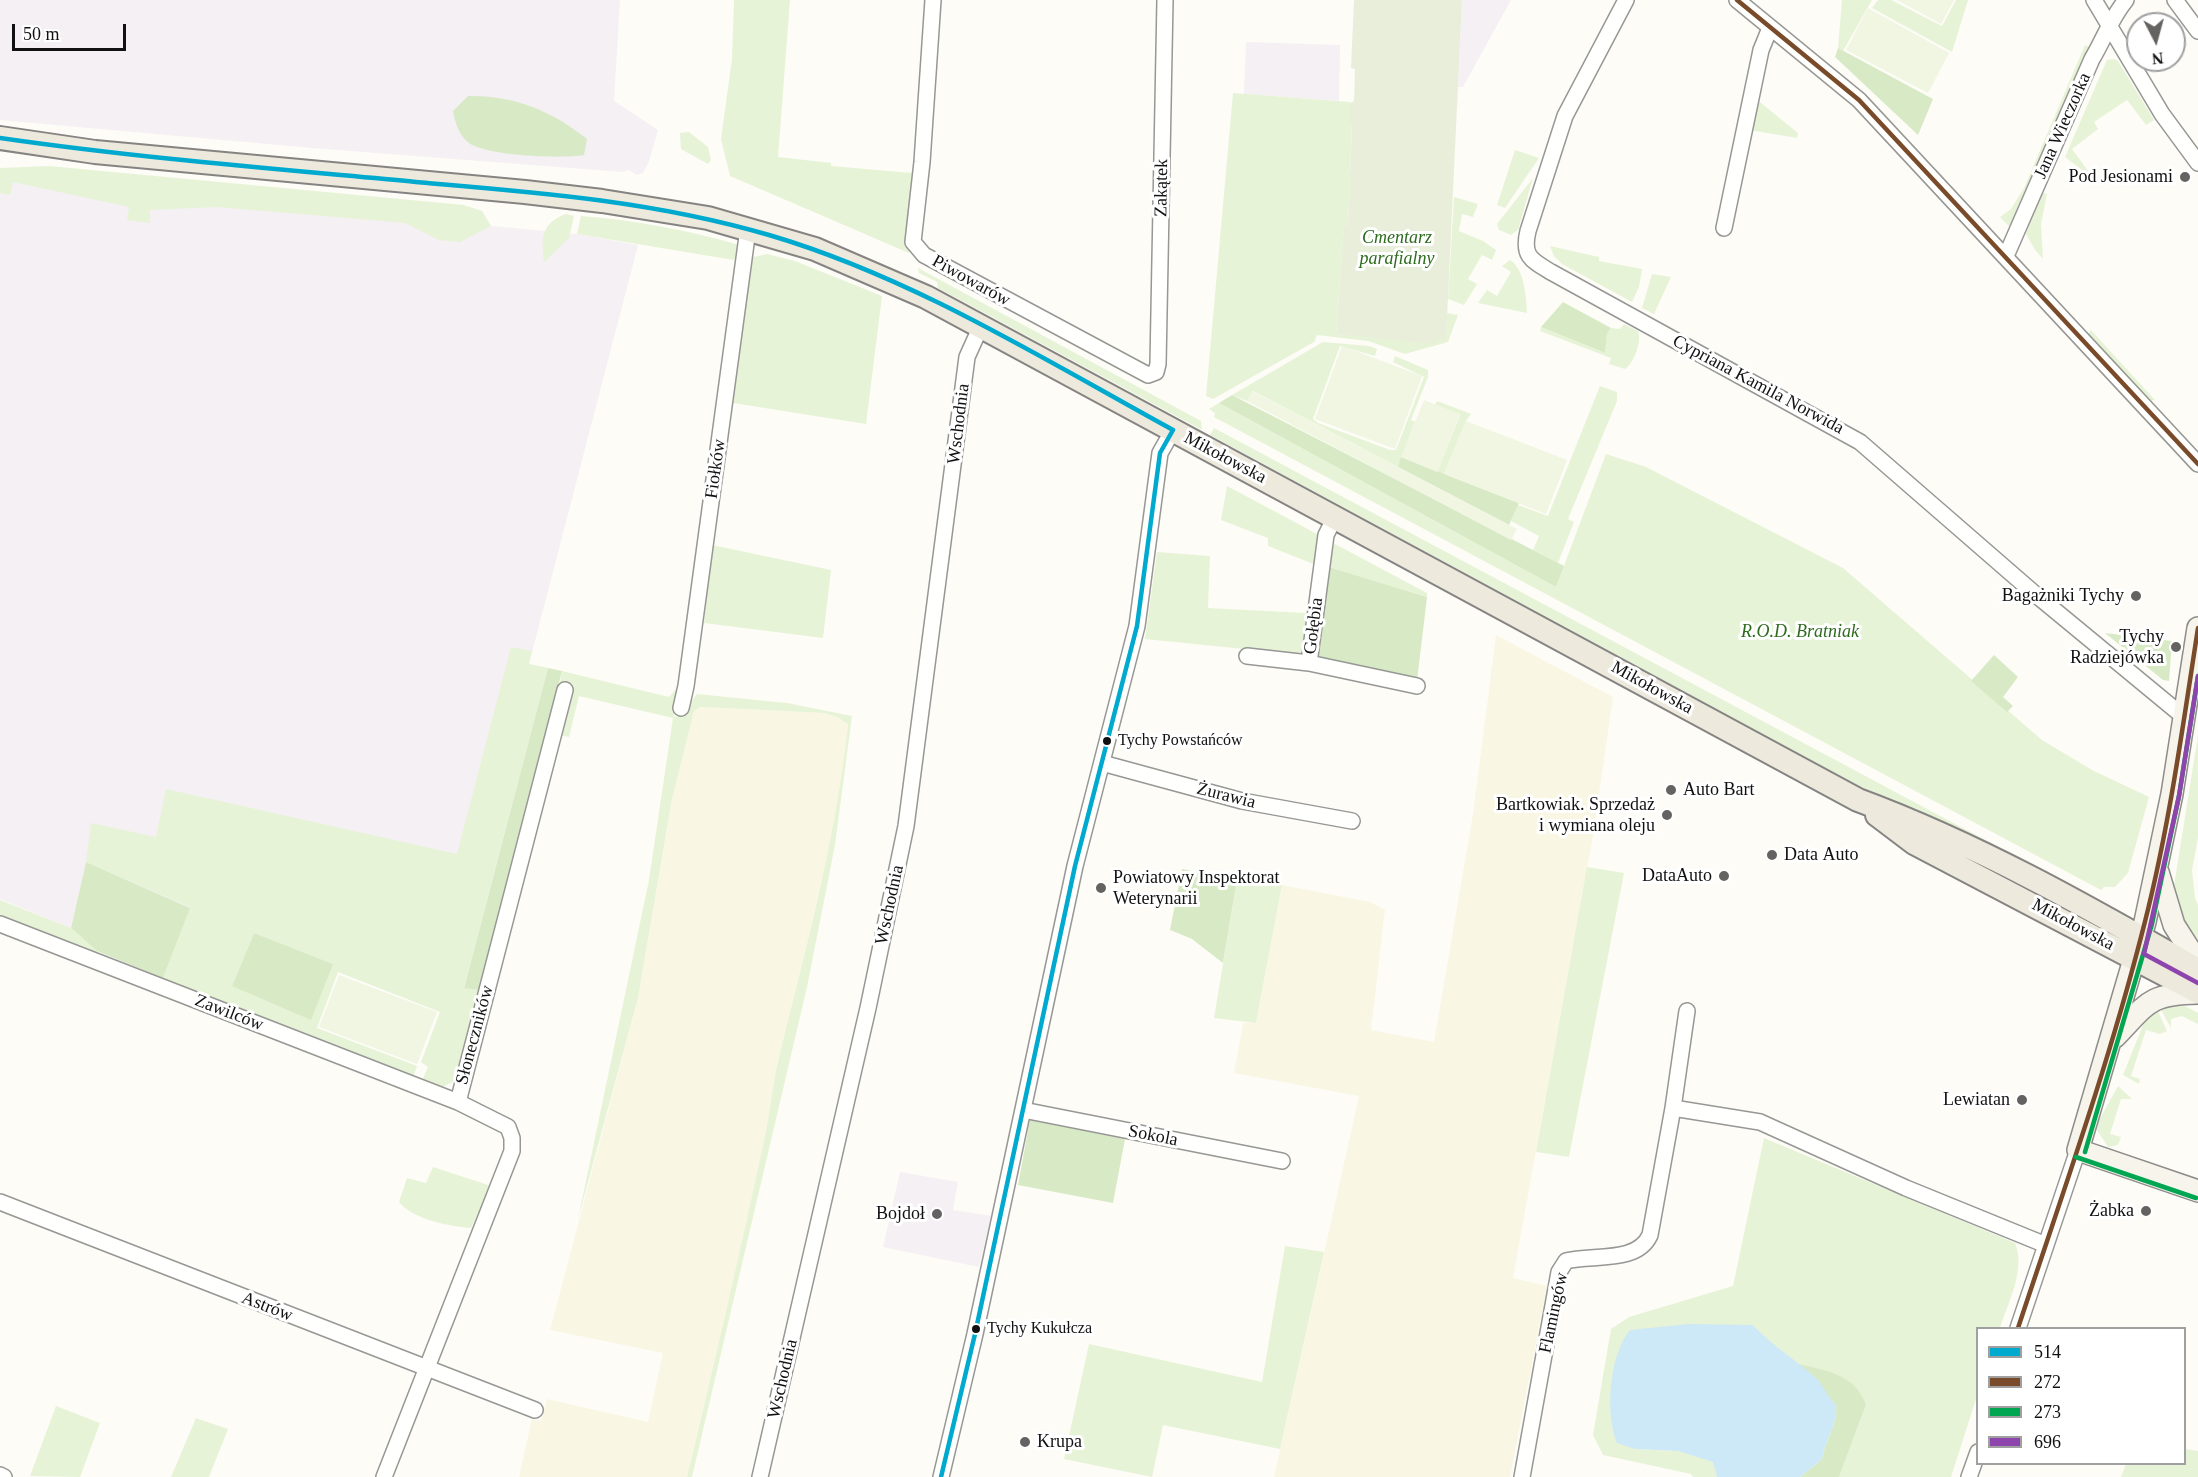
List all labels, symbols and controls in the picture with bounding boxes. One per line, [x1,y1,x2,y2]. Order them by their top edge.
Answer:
scale bar [15,12,129,50]
north arrow [2126,12,2186,72]
text: 50 m [23,24,60,44]
text: N [2151,49,2164,67]
street label: Jana Wieczorka [2030,70,2096,182]
street label: Zakątek [1151,159,1173,217]
place label: Pod Jesionami [2068,166,2173,188]
marker: Pod Jesionami [2178,170,2192,184]
park label: Cmentarz parafialny [1360,227,1434,270]
street label: Piwowarów [928,251,1014,311]
street label: Cypriana Kamila Norwida [1669,331,1847,439]
street label: Wschodnia [943,382,975,466]
street label: Mikołowska [1180,427,1270,489]
street label: Fiołków [701,438,731,500]
place label: Bagażniki Tychy [2002,585,2124,607]
marker: Bagażniki Tychy [2129,589,2143,603]
street label: Gołębia [1300,596,1328,656]
park label: R.O.D. Bratniak [1741,621,1859,643]
place label: Tychy Radziejówka [2070,626,2164,668]
marker: Tychy Radziejówka [2169,640,2183,654]
street label: Mikołowska [1607,657,1697,719]
place label: Tychy Powstańców [1118,731,1243,751]
marker: Tychy Powstańców [1101,735,1113,747]
street label: Żurawia [1194,778,1258,814]
place label: Auto Bart [1683,779,1754,801]
marker: Auto Bart [1664,783,1678,797]
place label: Bartkowiak. Sprzedaż i wymiana oleju [1496,794,1655,836]
marker: Bartkowiak. Sprzedaż i wymiana oleju [1660,808,1674,822]
place label: Data Auto [1784,844,1858,866]
marker: Data Auto [1765,848,1779,862]
street label: Wschodnia [871,863,909,947]
place label: DataAuto [1642,865,1712,887]
place label: Powiatowy Inspektorat Weterynarii [1113,867,1279,910]
marker: DataAuto [1717,869,1731,883]
marker: Powiatowy Inspektorat Weterynarii [1094,881,1108,895]
street label: Mikołowska [2028,894,2118,956]
street label: Słoneczników [451,983,499,1087]
street label: Zawilców [192,990,266,1036]
place label: Lewiatan [1943,1089,2010,1111]
marker: Lewiatan [2015,1093,2029,1107]
street label: Sokola [1126,1121,1180,1151]
place label: Żabka [2089,1200,2134,1222]
place label: Bojdoł [876,1203,925,1225]
marker: Żabka [2139,1204,2153,1218]
marker: Bojdoł [930,1207,944,1221]
street label: Flamingów [1535,1271,1573,1355]
street label: Astrów [238,1287,296,1327]
place label: Tychy Kukułcza [987,1319,1092,1339]
marker: Tychy Kukułcza [970,1323,982,1335]
legend [1976,1327,2186,1465]
street label: Wschodnia [763,1337,803,1421]
text: 514 [2034,1342,2061,1362]
text: 272 [2034,1372,2061,1392]
text: 273 [2034,1402,2061,1422]
place label: Krupa [1037,1431,1082,1453]
text: 696 [2034,1432,2061,1452]
marker: Krupa [1018,1435,1032,1449]

